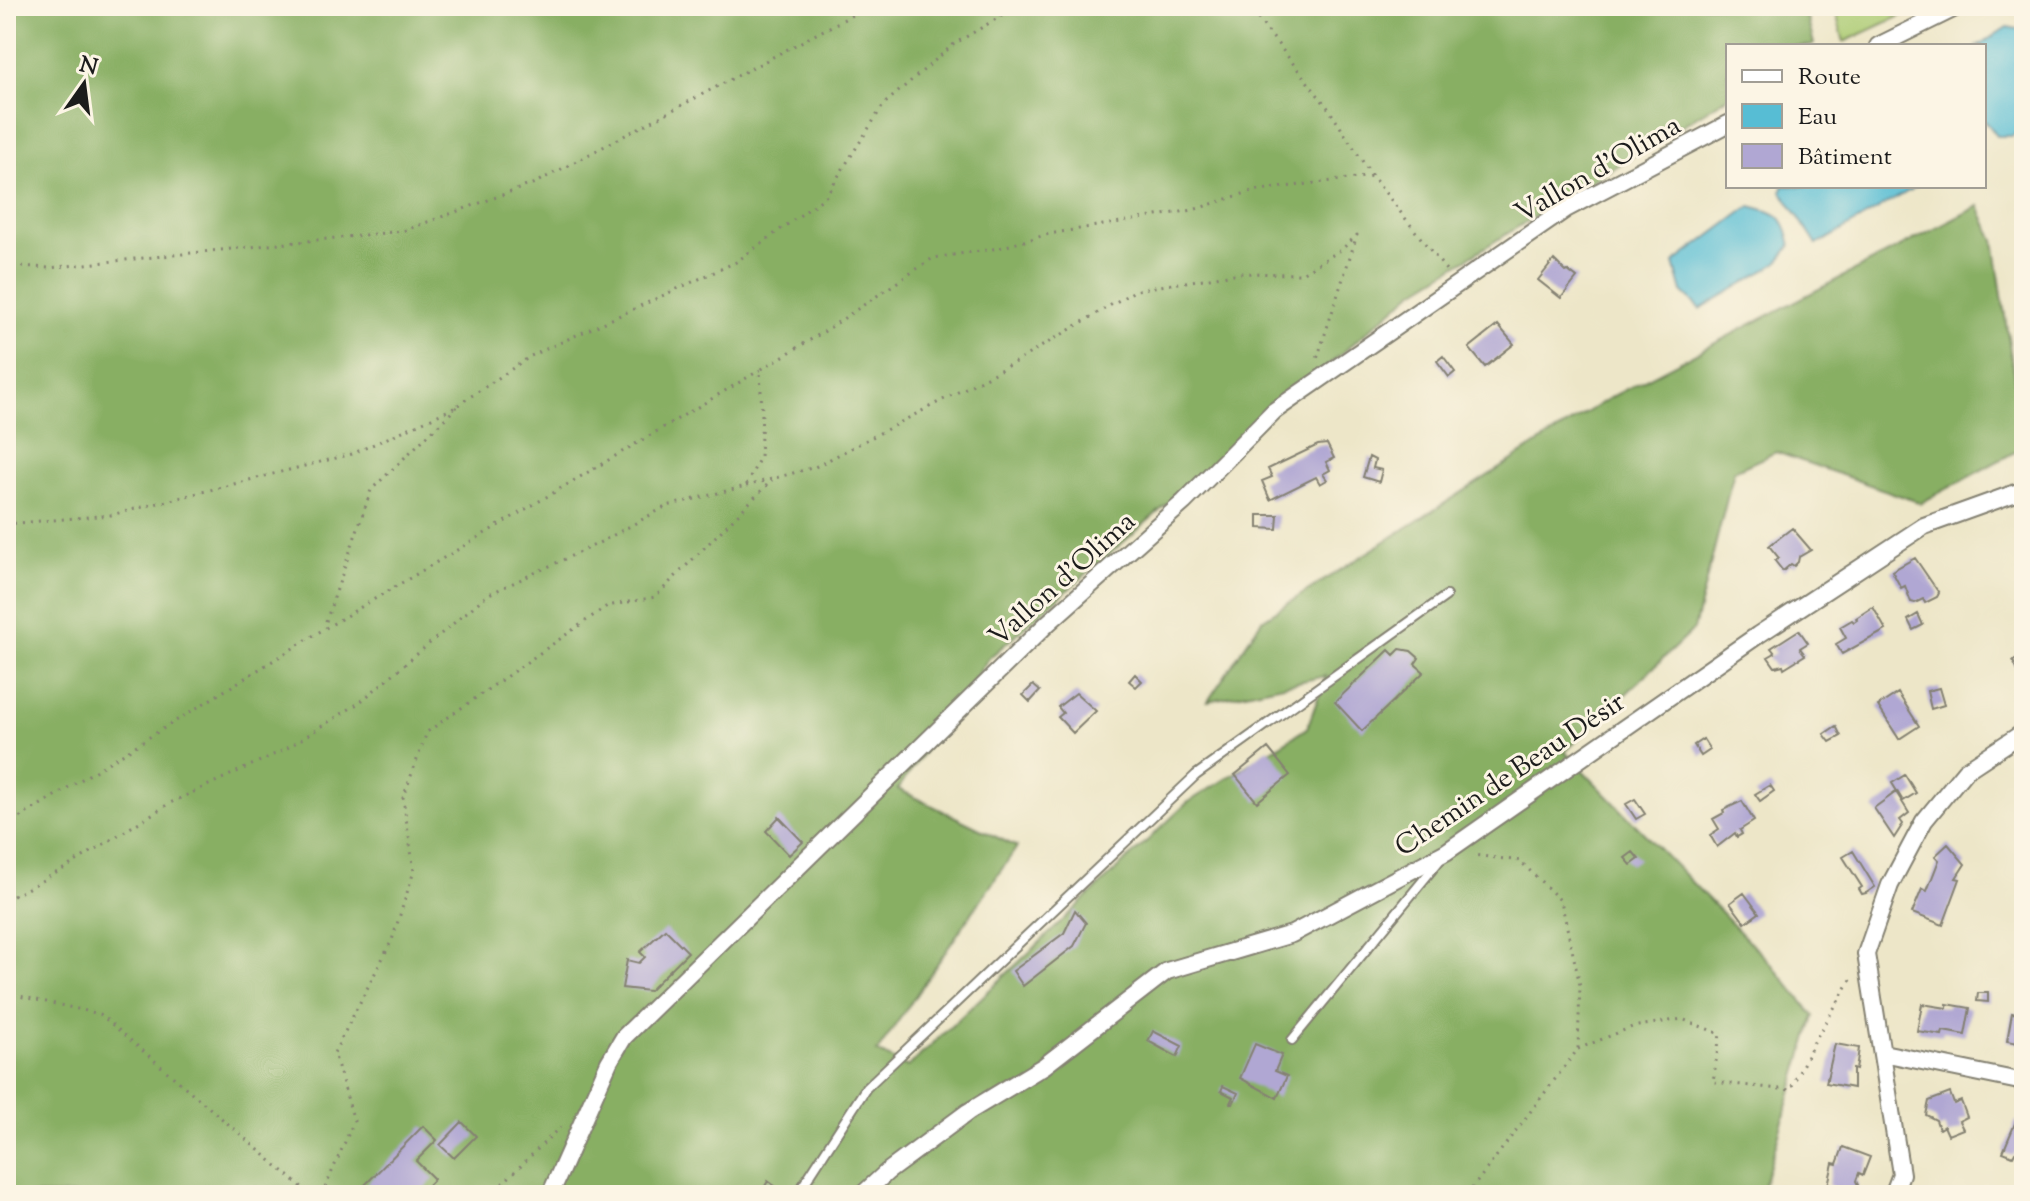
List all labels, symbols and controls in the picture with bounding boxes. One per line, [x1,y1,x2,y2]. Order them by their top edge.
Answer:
north arrow [44,44,124,124]
legend [1726,44,1986,188]
text: N [76,50,101,85]
text: Route [1798,61,1861,95]
text: Eau [1798,101,1837,135]
street label: Vallon d'Olima [1508,107,1689,234]
text: Bâtiment [1798,141,1892,175]
street label: Vallon d'Olima [981,503,1145,657]
street label: Chemin de Beau Désir [1388,683,1634,868]

